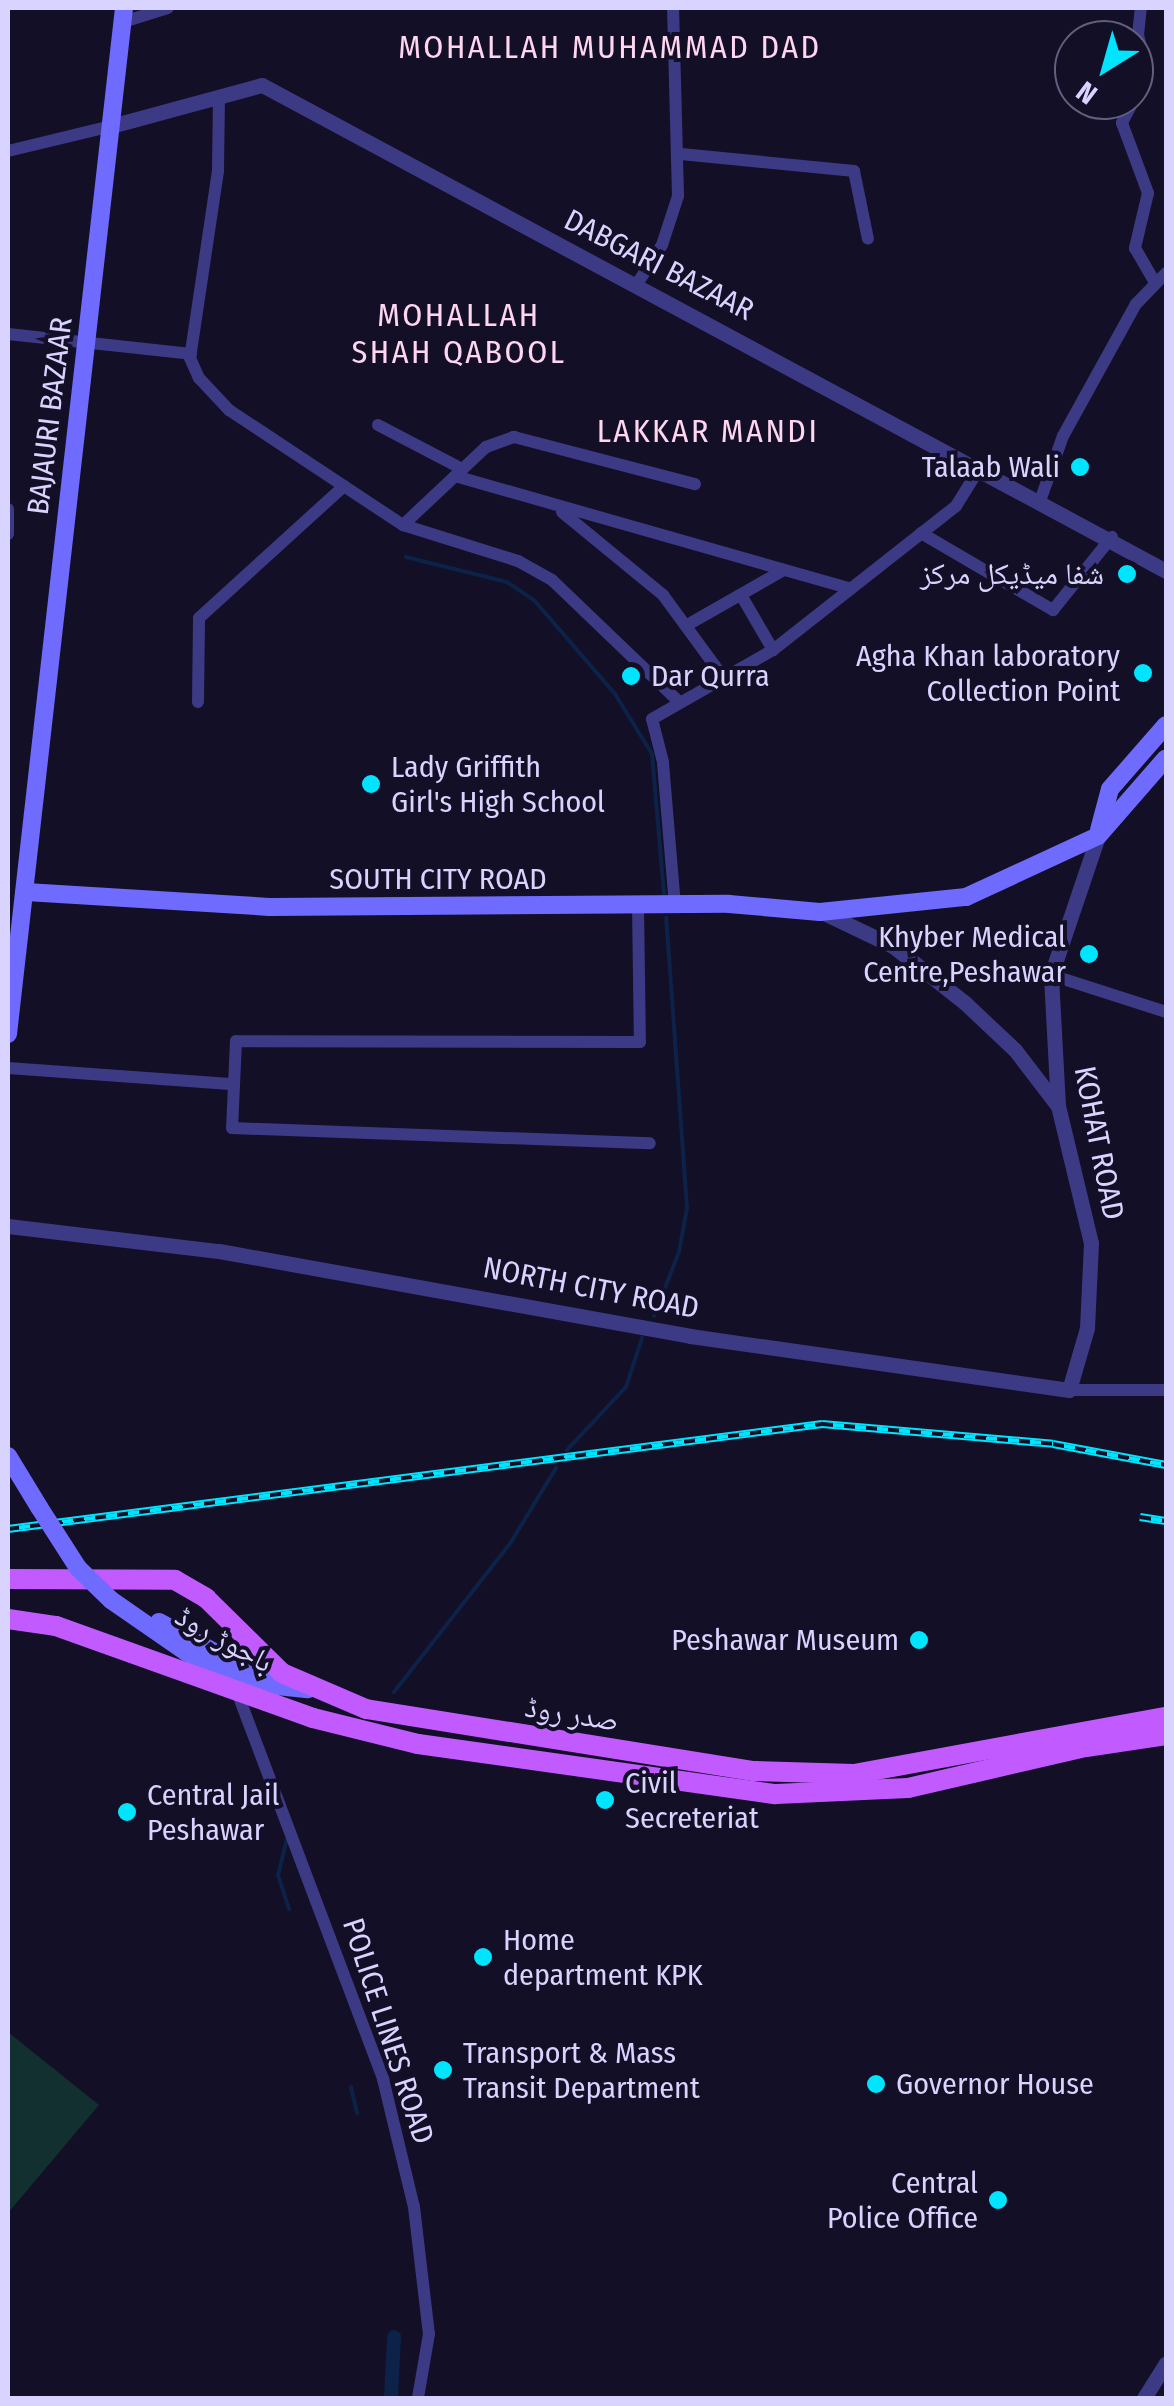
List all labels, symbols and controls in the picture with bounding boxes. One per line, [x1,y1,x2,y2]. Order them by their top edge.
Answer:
north arrow [1054,20,1154,120]
district label: MOHALLAH MUHAMMAD DAD [398,28,822,66]
text: N [1070,75,1103,111]
street label: DABGARI BAZAAR [558,202,760,328]
district label: MOHALLAH SHAH QABOOL [352,297,566,372]
street label: BAJAURI BAZAAR [20,315,80,517]
district label: LAKKAR MANDI [597,412,819,450]
place label: Talaab Wali [922,449,1060,485]
marker: Talaab Wali [1069,456,1091,478]
place label: شفا میڈیکل مركز [920,556,1104,592]
marker: شفا میڈیکل مركز [1114,561,1140,587]
place label: Agha Khan laboratory Collection Point [856,638,1120,708]
place label: Dar Qurra [651,658,770,694]
marker: Agha Khan laboratory Collection Point [1130,660,1156,686]
marker: Dar Qurra [620,665,642,687]
place label: Lady Griffith Girl's High School [391,749,605,820]
marker: Lady Griffith Girl's High School [360,773,382,795]
street label: SOUTH CITY ROAD [329,861,547,897]
place label: Khyber Medical Centre,Peshawar [863,919,1066,990]
marker: Khyber Medical Centre,Peshawar [1076,941,1102,967]
street label: KOHAT ROAD [1066,1063,1132,1223]
street label: NORTH CITY ROAD [480,1249,702,1327]
street label: باجوڑ روڈ [169,1598,279,1680]
place label: Peshawar Museum [671,1622,899,1658]
marker: Peshawar Museum [908,1629,930,1651]
street label: صدر روڈ [523,1689,621,1739]
place label: Civil Secreteriat [625,1765,759,1836]
place label: Central Jail Peshawar [147,1777,279,1848]
marker: Civil Secreteriat [594,1789,616,1811]
marker: Central Jail Peshawar [116,1801,138,1823]
street label: POLICE LINES ROAD [335,1914,441,2148]
place label: Home department KPK [503,1922,703,1992]
marker: Home department KPK [472,1946,494,1968]
place label: Transport & Mass Transit Department [463,2035,700,2106]
marker: Transport & Mass Transit Department [432,2059,454,2081]
place label: Governor House [896,2066,1094,2102]
marker: Governor House [865,2073,887,2095]
place label: Central Police Office [827,2165,978,2236]
marker: Central Police Office [987,2189,1009,2211]

